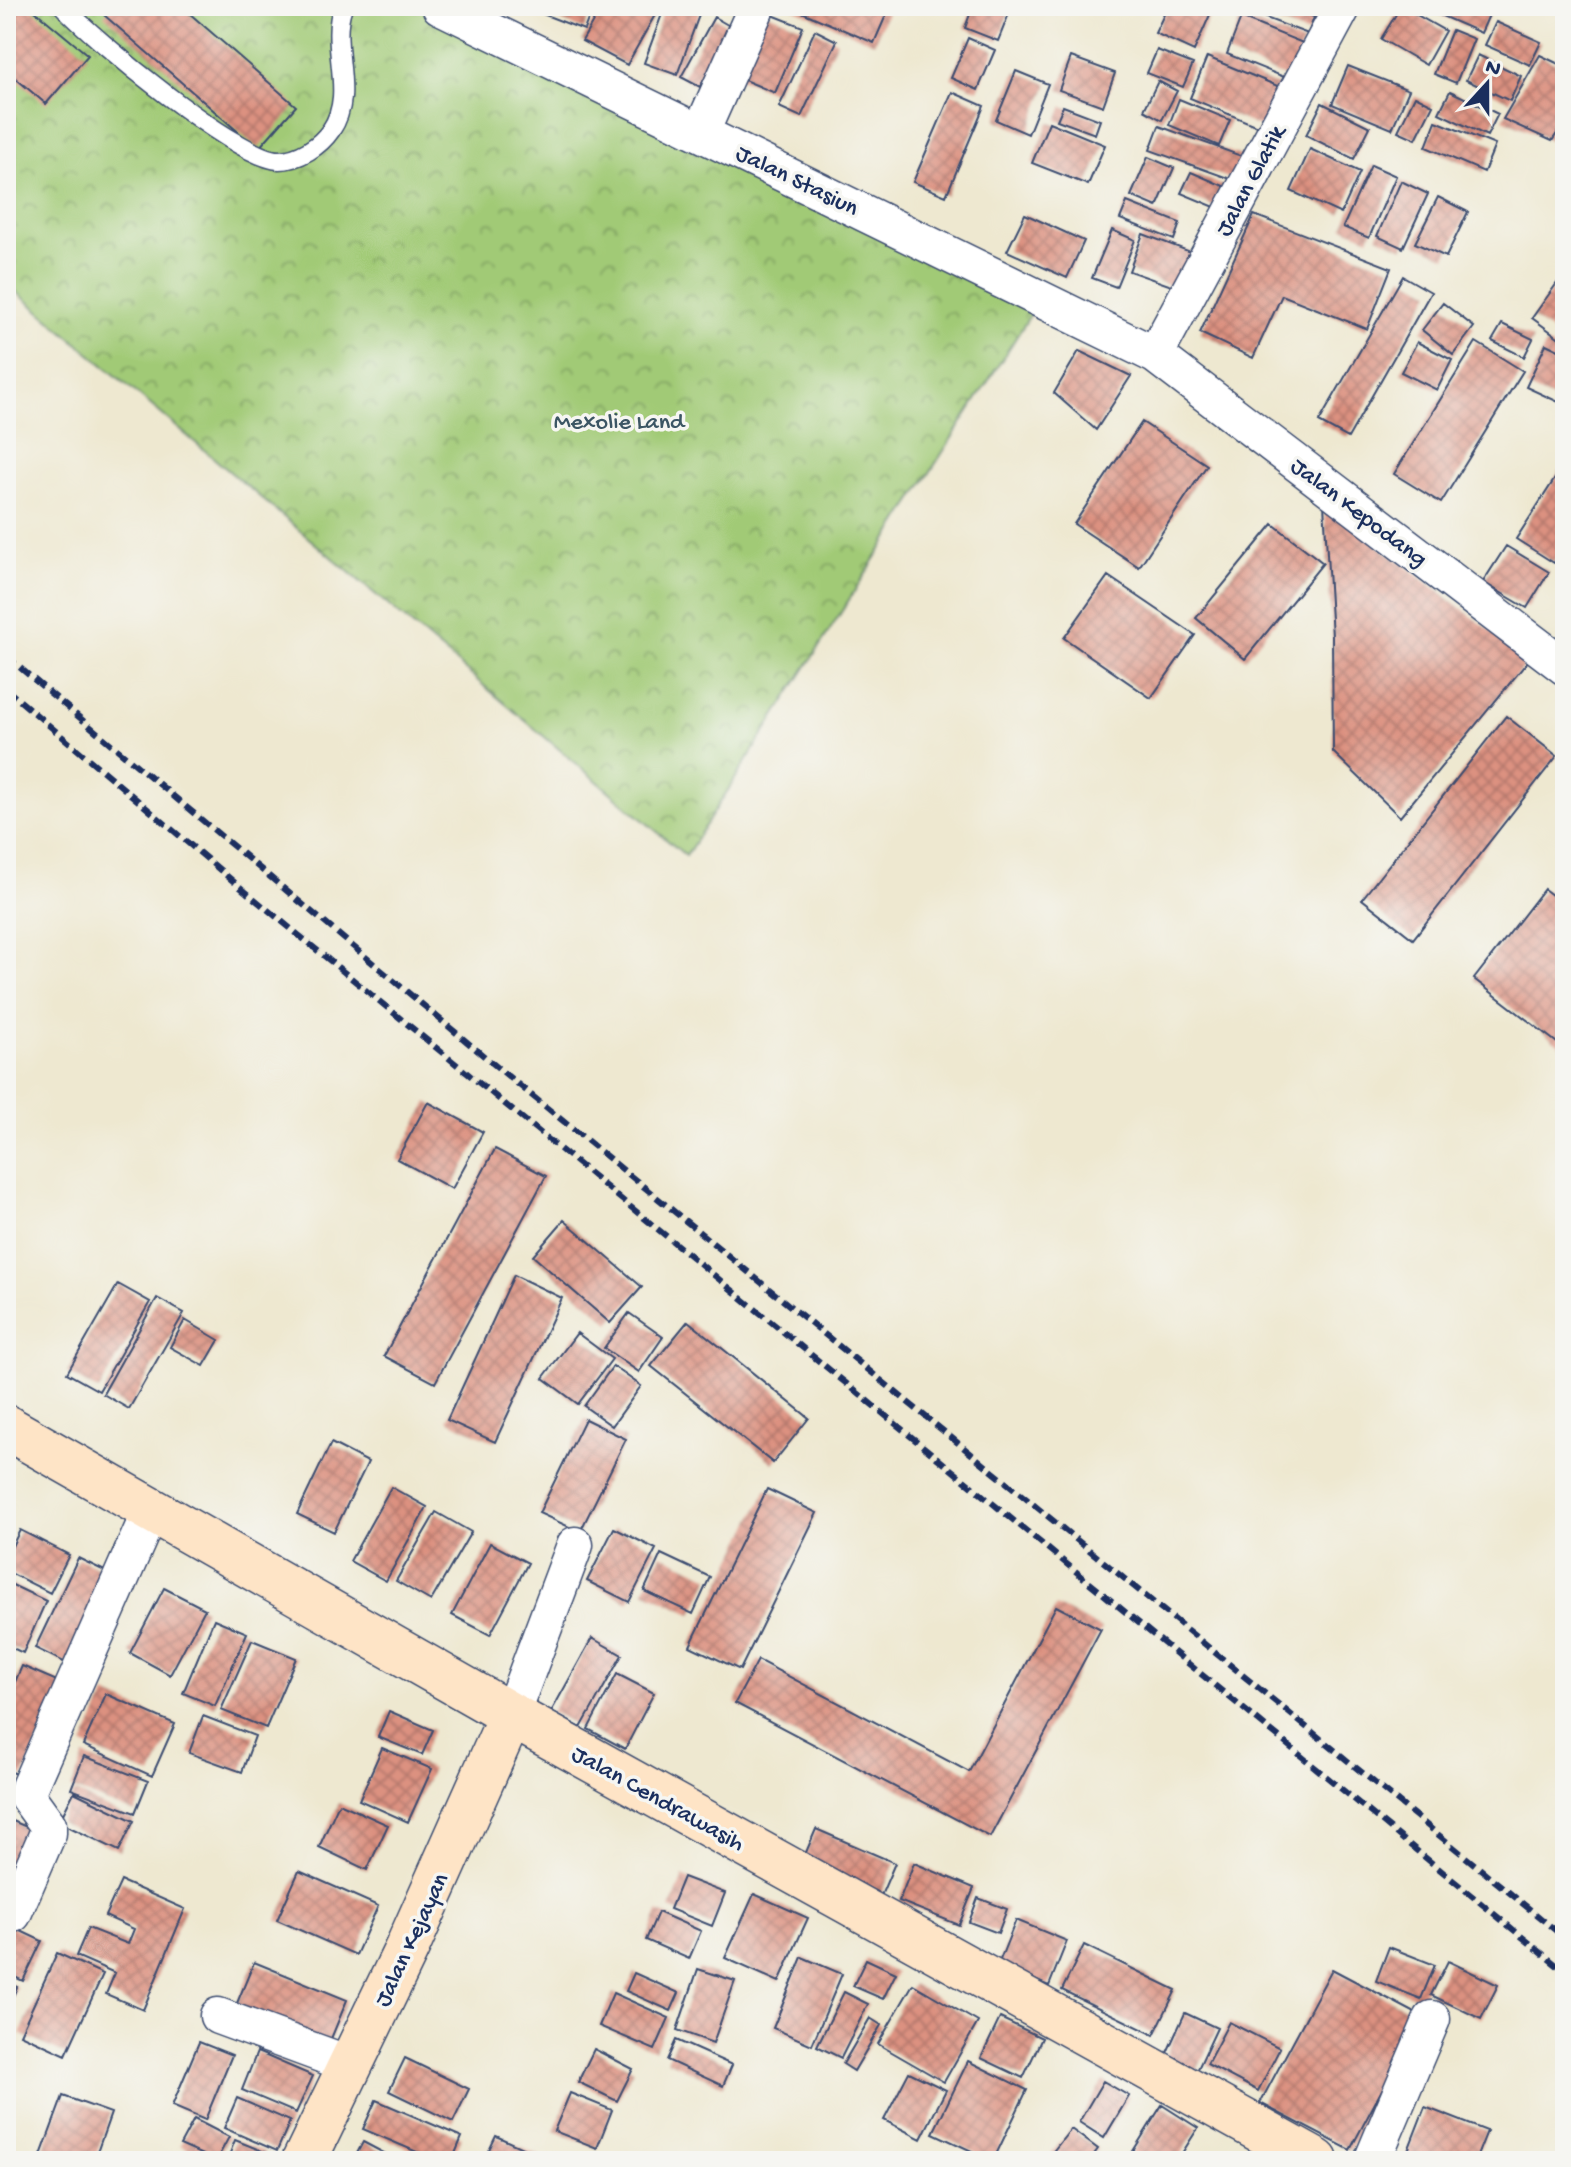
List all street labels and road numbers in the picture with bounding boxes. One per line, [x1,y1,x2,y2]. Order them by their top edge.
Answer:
street label: Jalan Glatik [1211,119,1294,242]
street label: Jalan Stasiun [730,140,863,225]
street label: Jalan Kepodang [1284,453,1432,575]
street label: Jalan Cendrawasih [566,1741,749,1860]
street label: Jalan Kejayan [370,1868,457,2012]

